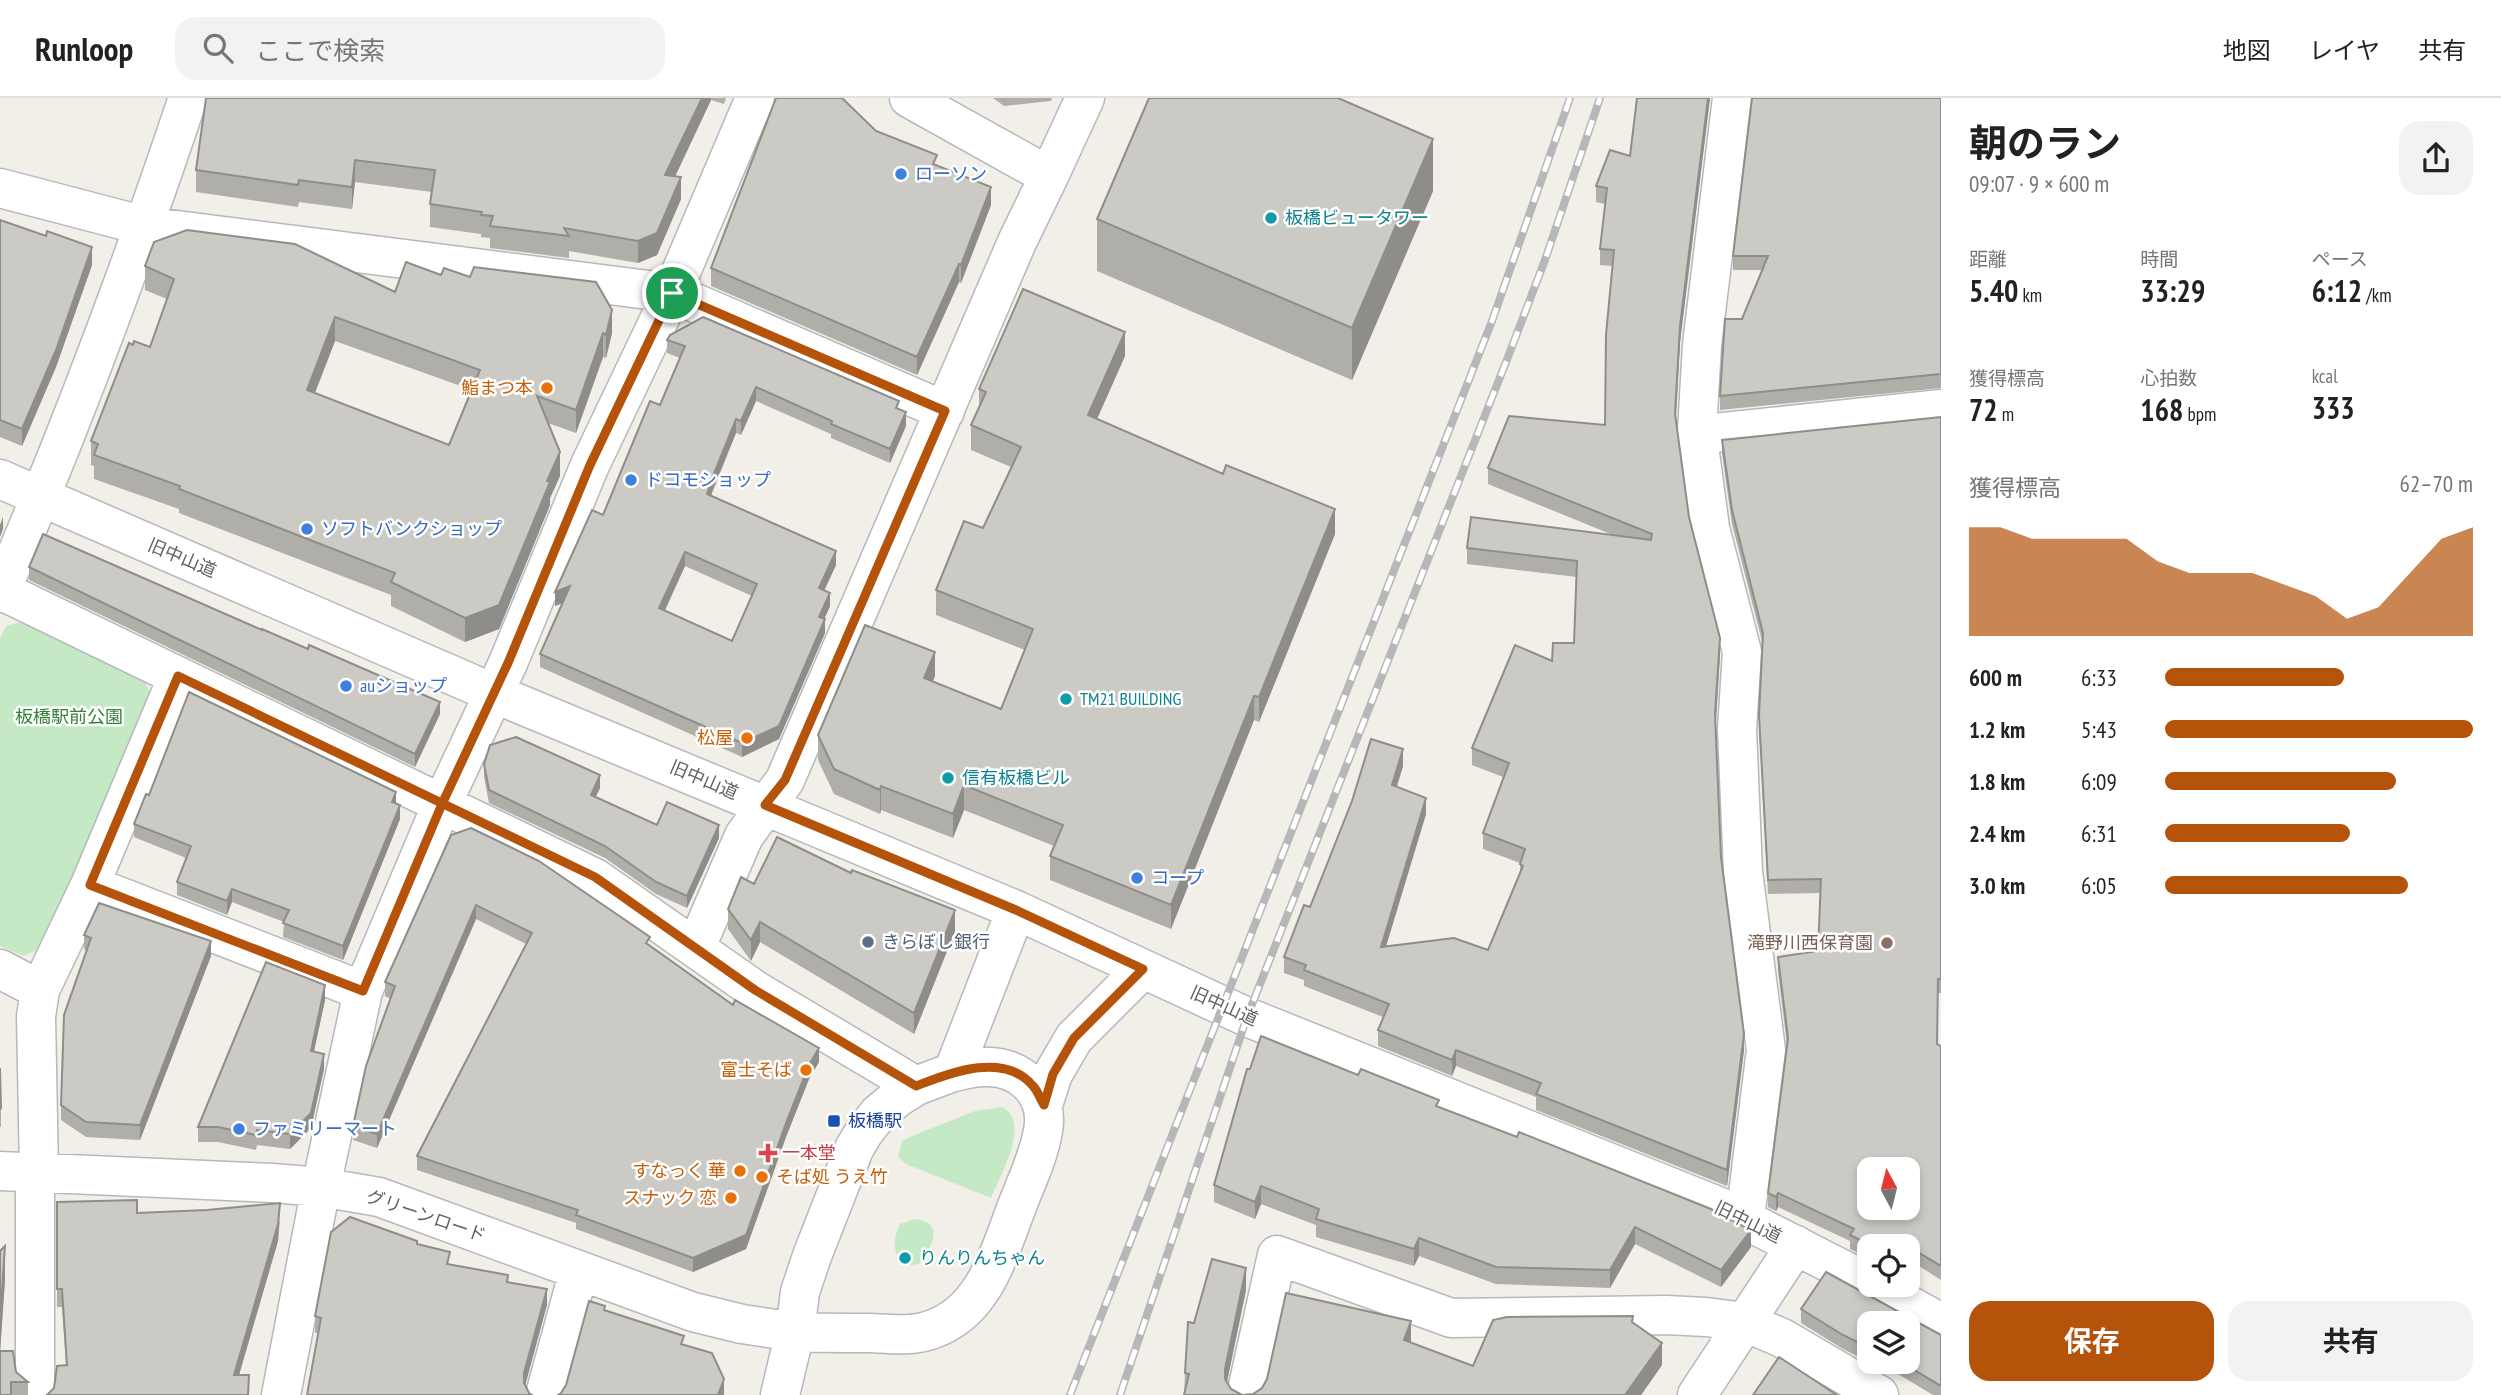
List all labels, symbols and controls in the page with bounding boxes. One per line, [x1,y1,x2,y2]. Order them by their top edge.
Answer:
search box [175,17,665,80]
text: Runloop [35,27,133,70]
icon: search [199,29,237,67]
text: ここで検索 [255,34,385,67]
text: 地図 [2223,35,2271,66]
text: レイヤ [2309,35,2380,66]
text: 共有 [2418,35,2466,66]
text: 朝のラン [1969,118,2121,167]
button: share [2399,121,2473,195]
place label: ローソン [915,162,987,185]
marker: ローソン [893,166,909,182]
text: 09:07 · 9 × 600 m [1969,169,2109,198]
place label: 板橋ビュータワー [1285,206,1429,229]
marker: 板橋ビュータワー [1263,210,1279,226]
text: 距離 [1969,247,2007,271]
text: 時間 [2140,247,2178,271]
text: ペース [2312,247,2368,271]
pin [642,263,702,323]
text: 5.40 [1969,271,2018,310]
text: 33:29 [2140,271,2205,310]
text: 6:12 [2312,271,2362,310]
icon: arrive [653,274,691,312]
text: km [2018,283,2042,307]
text: /km [2362,283,2392,307]
text: kcal [2312,364,2338,388]
text: 獲得標高 [1969,366,2045,390]
text: 心拍数 [2140,366,2197,390]
place label: 鮨まつ本 [461,376,533,399]
marker: 鮨まつ本 [539,380,555,396]
text: 333 [2312,388,2355,427]
text: 72 [1969,390,1998,429]
text: 168 [2140,390,2183,429]
text: m [1998,402,2014,426]
text: bpm [2183,402,2216,426]
place label: ドコモショップ [645,468,771,491]
text: 62–70 m [2400,469,2473,498]
marker: ドコモショップ [623,472,639,488]
text: 獲得標高 [1969,473,2061,502]
place label: ソフトバンクショップ [321,517,502,540]
marker: ソフトバンクショップ [299,521,315,537]
street label: 旧中山道 [145,533,220,582]
text: 600 m [1969,663,2022,692]
text: 6:33 [2081,663,2117,692]
place label: auショップ [360,674,447,697]
marker: auショップ [338,678,354,694]
place label: TM21 BUILDING [1080,687,1181,710]
marker: TM21 BUILDING [1058,691,1074,707]
park label: 板橋駅前公園 [15,705,123,728]
text: 1.2 km [1969,715,2025,744]
text: 5:43 [2081,715,2117,744]
place label: 松屋 [697,726,733,749]
marker: 松屋 [739,730,755,746]
street label: 旧中山道 [667,755,742,804]
place label: 信有板橋ビル [962,766,1070,789]
text: 1.8 km [1969,767,2025,796]
text: 6:09 [2081,767,2117,796]
marker: 信有板橋ビル [940,770,956,786]
text: 2.4 km [1969,819,2025,848]
text: 6:31 [2081,819,2117,848]
place label: コープ [1151,866,1204,889]
marker: コープ [1129,870,1145,886]
text: 3.0 km [1969,871,2025,900]
text: 6:05 [2081,871,2117,900]
place label: きらぼし銀行 [882,930,990,953]
place label: 滝野川西保育園 [1747,931,1873,954]
marker: きらぼし銀行 [860,934,876,950]
marker: 滝野川西保育園 [1879,935,1895,951]
street label: 旧中山道 [1187,980,1262,1031]
place label: 富士そば [720,1058,792,1081]
marker: 富士そば [798,1062,814,1078]
place label: 板橋駅 [848,1109,902,1132]
marker: 板橋駅 [826,1113,842,1129]
place label: ファミリーマート [253,1117,397,1140]
marker: ファミリーマート [231,1121,247,1137]
place label: 一本堂 [782,1141,836,1164]
marker: 一本堂 [760,1145,776,1161]
north arrow [1857,1157,1920,1220]
map controls [1857,1157,1920,1374]
place label: すなっく 華 [632,1159,726,1182]
marker: すなっく 華 [732,1163,748,1179]
place label: そば処 うえ竹 [776,1165,888,1188]
marker: そば処 うえ竹 [754,1169,770,1185]
street label: グリーンロード [363,1184,489,1247]
place label: スナック 恋 [623,1186,717,1209]
marker: スナック 恋 [723,1190,739,1206]
street label: 旧中山道 [1711,1195,1786,1248]
button: locate [1857,1234,1920,1297]
place label: りんりんちゃん [919,1246,1045,1269]
marker: りんりんちゃん [897,1250,913,1266]
button: 保存 [1969,1301,2214,1381]
button: 共有 [2228,1301,2473,1381]
button: layers [1857,1311,1920,1374]

